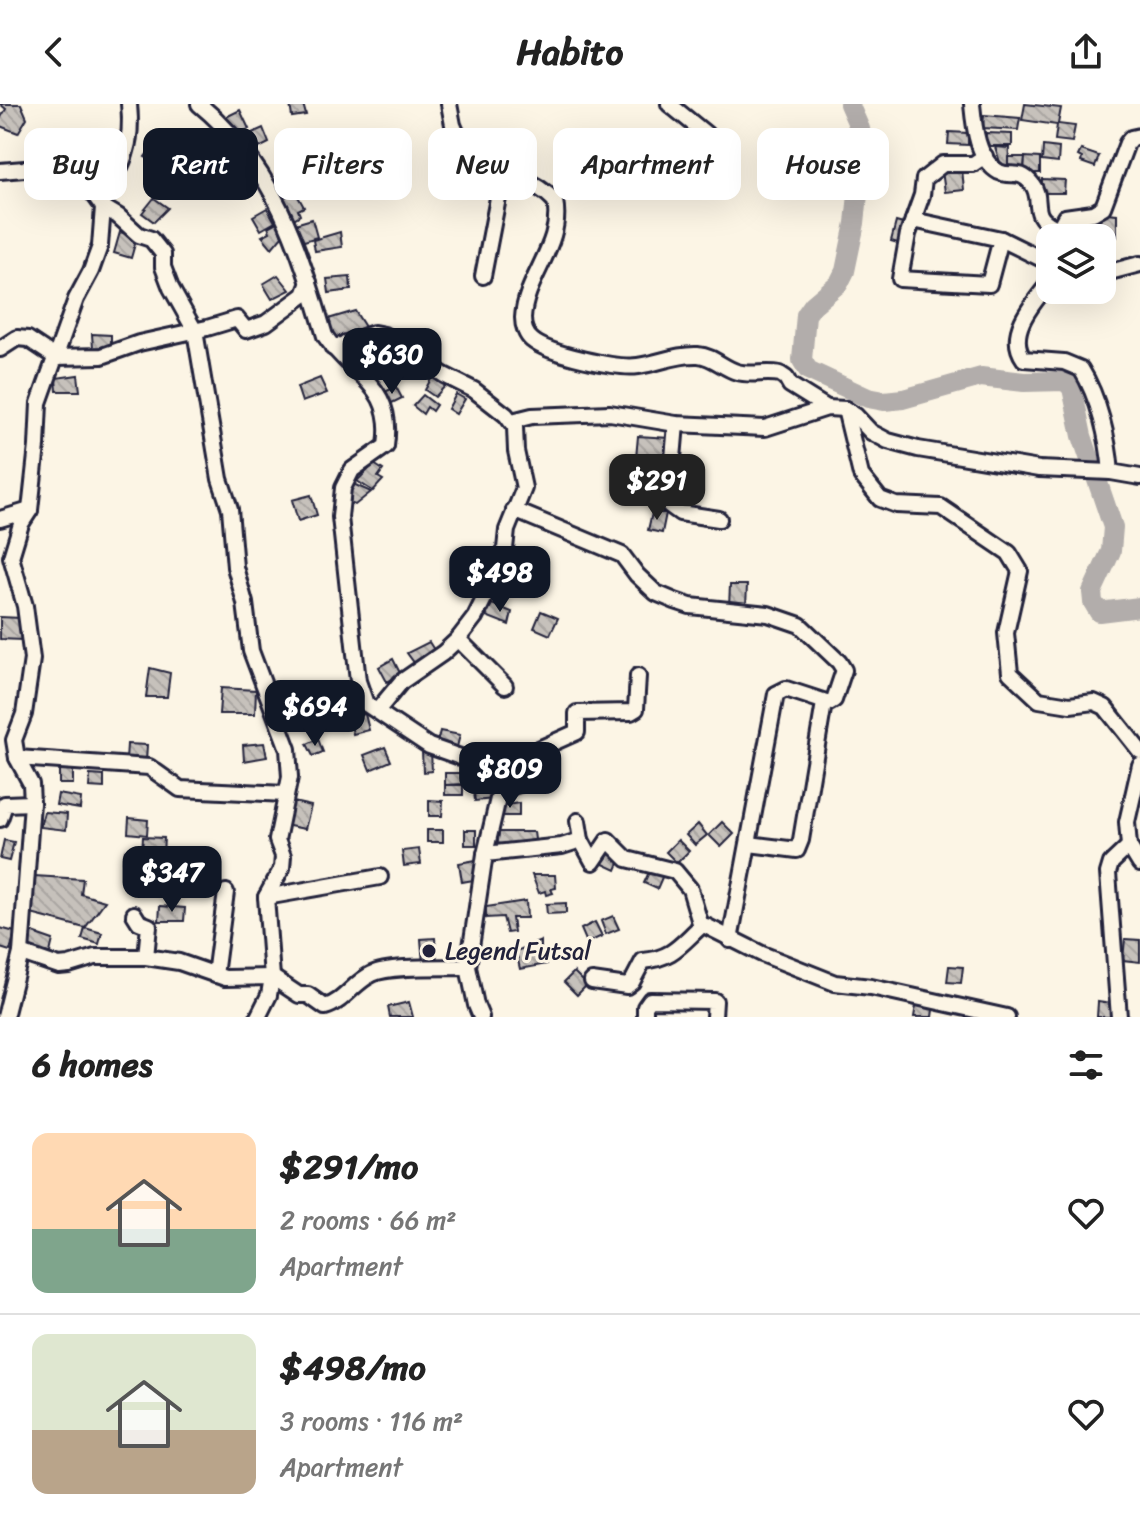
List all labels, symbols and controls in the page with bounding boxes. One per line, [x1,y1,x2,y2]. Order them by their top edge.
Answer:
text: Habito [517,20,623,84]
icon: back [32,30,76,74]
icon: share [1064,30,1108,74]
chip: Buy [24,128,127,200]
chip: Rent [143,128,258,200]
chip: Filters [274,128,412,200]
chip: New [428,128,537,200]
chip: Apartment [553,128,741,200]
chip: House [757,128,889,200]
map controls [1036,224,1116,304]
button: layers [1036,224,1116,304]
pin: $630 [345,328,439,396]
text: $630 [361,331,423,377]
pin: $291 [610,454,704,522]
text: $291 [627,457,687,503]
pin: $498 [453,546,547,614]
text: $498 [467,549,533,595]
pin: $694 [268,680,362,748]
text: $694 [283,683,347,729]
pin: $809 [463,742,557,810]
text: $809 [477,745,543,791]
pin: $347 [125,846,219,914]
text: $347 [141,849,203,895]
place label: Legend Futsal [445,930,592,972]
marker: Legend Futsal [420,942,438,960]
text: 6 homes [32,1035,153,1095]
icon: filters [1064,1043,1108,1087]
text: $291/mo [280,1137,418,1197]
icon: home [96,1165,192,1261]
icon: heart [1064,1191,1108,1235]
text: 2 rooms · 66 m² [280,1197,456,1243]
text: Apartment [280,1243,403,1289]
text: $498/mo [280,1338,426,1398]
icon: home [96,1366,192,1462]
icon: heart [1064,1392,1108,1436]
text: 3 rooms · 116 m² [280,1398,463,1444]
text: Apartment [280,1444,403,1490]

